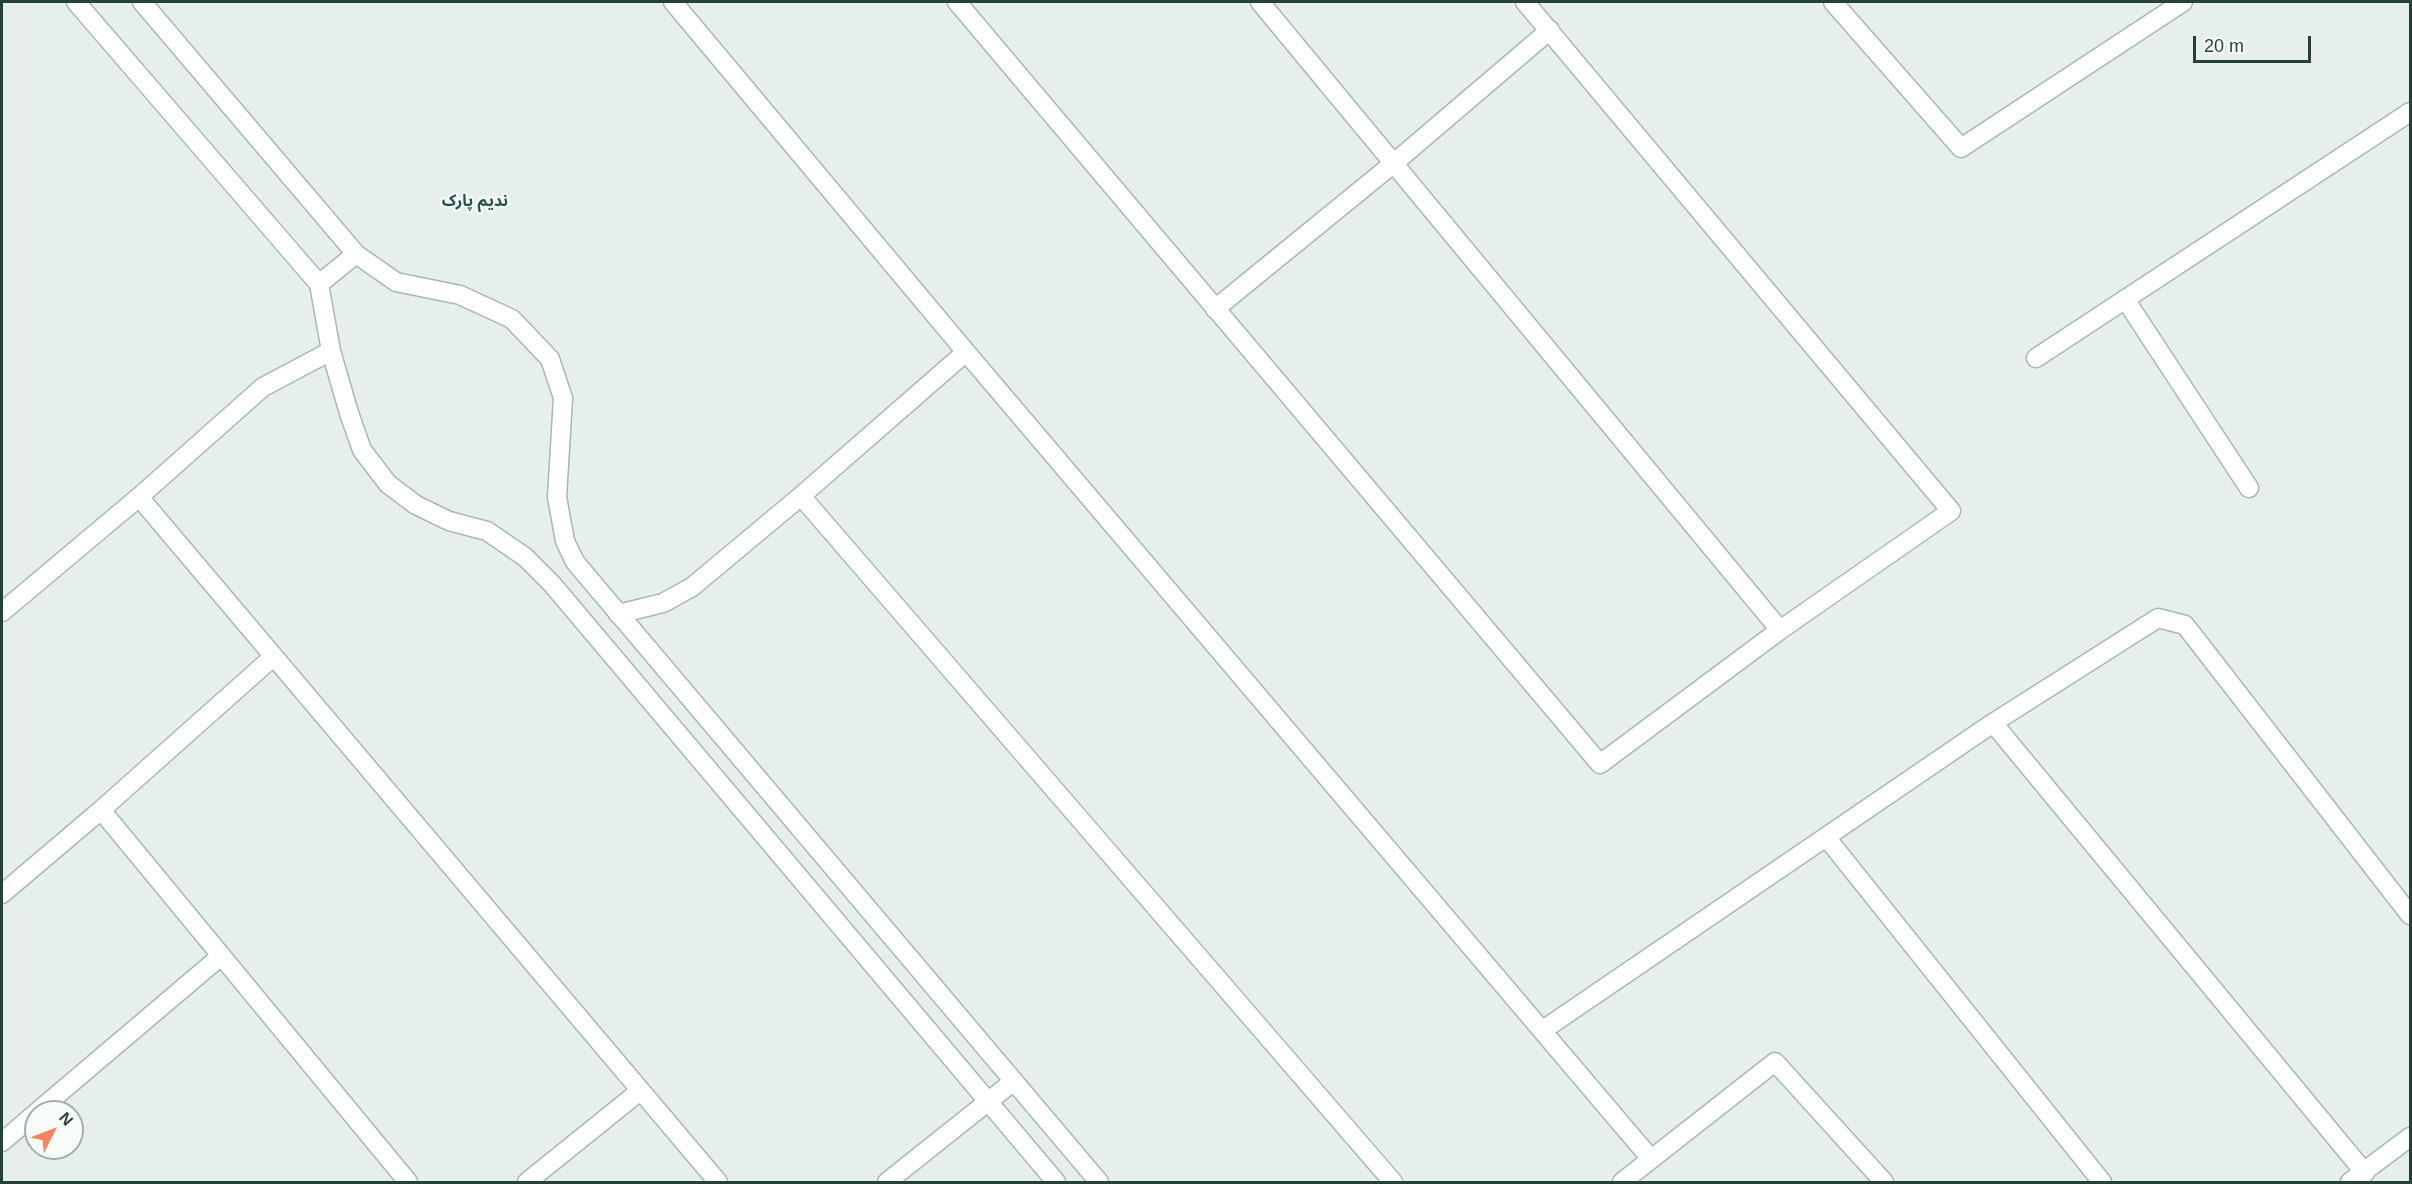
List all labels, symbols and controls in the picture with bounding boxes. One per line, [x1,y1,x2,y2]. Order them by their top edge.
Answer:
scale bar [2196,24,2314,62]
text: 20 m [2204,36,2244,56]
district label: ندیم پارک [442,192,508,212]
north arrow [24,1100,84,1160]
text: N [56,1109,76,1129]

